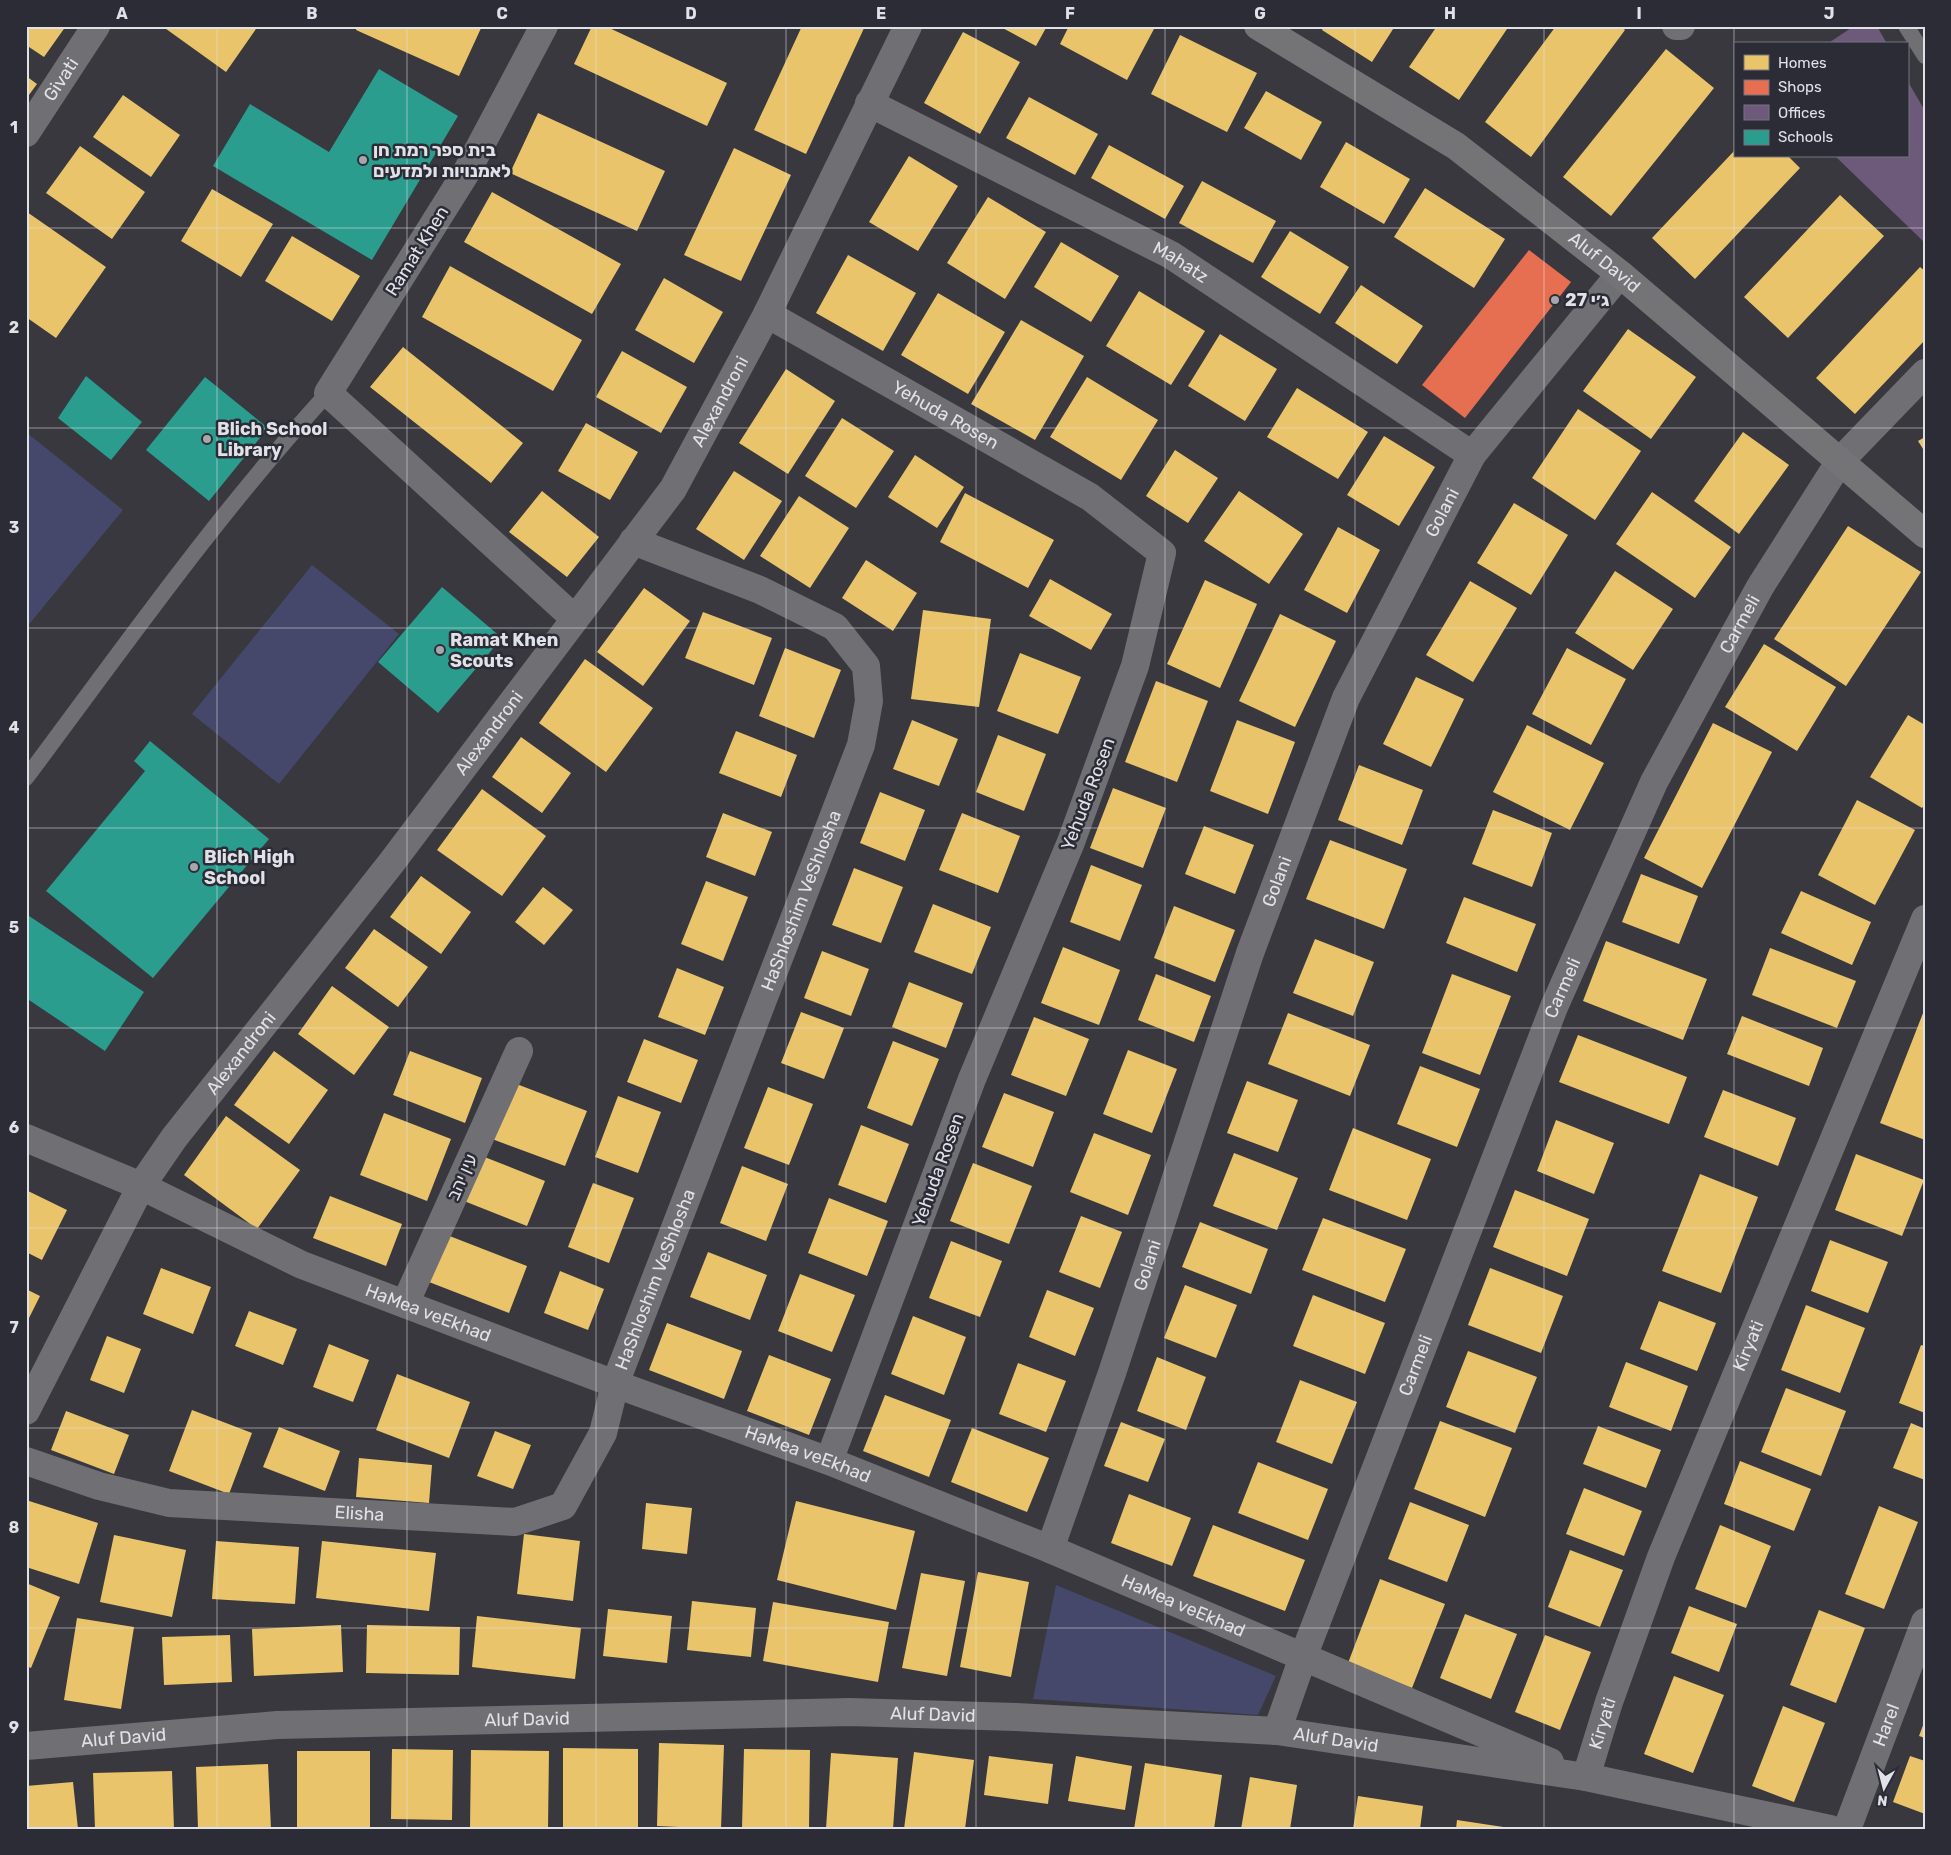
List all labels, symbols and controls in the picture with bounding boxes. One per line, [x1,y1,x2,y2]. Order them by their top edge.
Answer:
text: A [116,4,128,23]
text: B [306,4,318,23]
text: C [496,4,508,23]
text: D [685,4,697,23]
text: E [876,4,886,23]
text: F [1065,4,1075,23]
text: G [1254,4,1266,23]
text: H [1444,4,1456,23]
text: I [1636,4,1642,23]
text: J [1824,4,1834,23]
legend [1734,42,1908,158]
street label: Givati [39,54,83,105]
text: Homes [1778,54,1827,72]
text: Shops [1778,78,1822,96]
text: Offices [1778,104,1826,122]
text: 1 [10,118,18,137]
text: Schools [1778,128,1834,146]
place label: בית ספר רמת חן לאמנויות ולמדעים [373,139,511,182]
marker: בית ספר רמת חן לאמנויות ולמדעים [357,154,369,166]
street label: Ramat Khen [381,202,453,300]
street label: Aluf David [1564,227,1645,297]
street label: Mahatz [1149,237,1213,288]
place label: ג׳י 27 [1565,289,1610,311]
marker: ג׳י 27 [1549,294,1561,306]
text: 2 [9,318,19,337]
street label: Alexandroni [687,352,753,451]
street label: Yehuda Rosen [888,376,1003,454]
place label: Blich School Library [217,418,328,461]
marker: Blich School Library [201,433,213,445]
street label: Golani [1420,484,1464,541]
text: 3 [9,518,19,537]
street label: Carmeli [1715,591,1765,657]
place label: Ramat Khen Scouts [450,629,558,672]
marker: Ramat Khen Scouts [434,644,446,656]
street label: Alexandroni [450,687,528,780]
text: 4 [9,718,20,737]
street label: Yehuda Rosen [1056,734,1120,854]
street label: HaShloshim VeShlosha [756,807,846,994]
place label: Blich High School [204,846,295,889]
street label: Golani [1257,853,1296,910]
marker: Blich High School [188,861,200,873]
text: 5 [9,918,19,937]
street label: Carmeli [1540,954,1585,1021]
street label: Alexandroni [201,1007,281,1099]
street label: Yehuda Rosen [907,1110,969,1230]
text: 6 [9,1118,19,1137]
street label: עין יהב [442,1150,482,1204]
street label: HaShloshim VeShlosha [610,1186,700,1373]
street label: Golani [1129,1237,1166,1293]
street label: HaMea veEkhad [362,1279,494,1347]
street label: Kiryati [1728,1317,1769,1374]
text: 7 [9,1318,19,1337]
street label: Carmeli [1394,1332,1437,1399]
street label: HaMea veEkhad [742,1421,874,1488]
street label: Elisha [334,1501,385,1526]
text: 8 [9,1518,20,1537]
street label: HaMea veEkhad [1118,1570,1249,1642]
street label: Kiryati [1584,1695,1621,1752]
street label: Harel [1868,1701,1904,1750]
street label: Aluf David [890,1702,976,1727]
street label: Aluf David [484,1707,570,1731]
text: 9 [9,1718,19,1737]
street label: Aluf David [80,1723,167,1752]
street label: Aluf David [1292,1723,1380,1757]
north arrow [1858,1762,1908,1812]
text: N [1876,1791,1889,1809]

